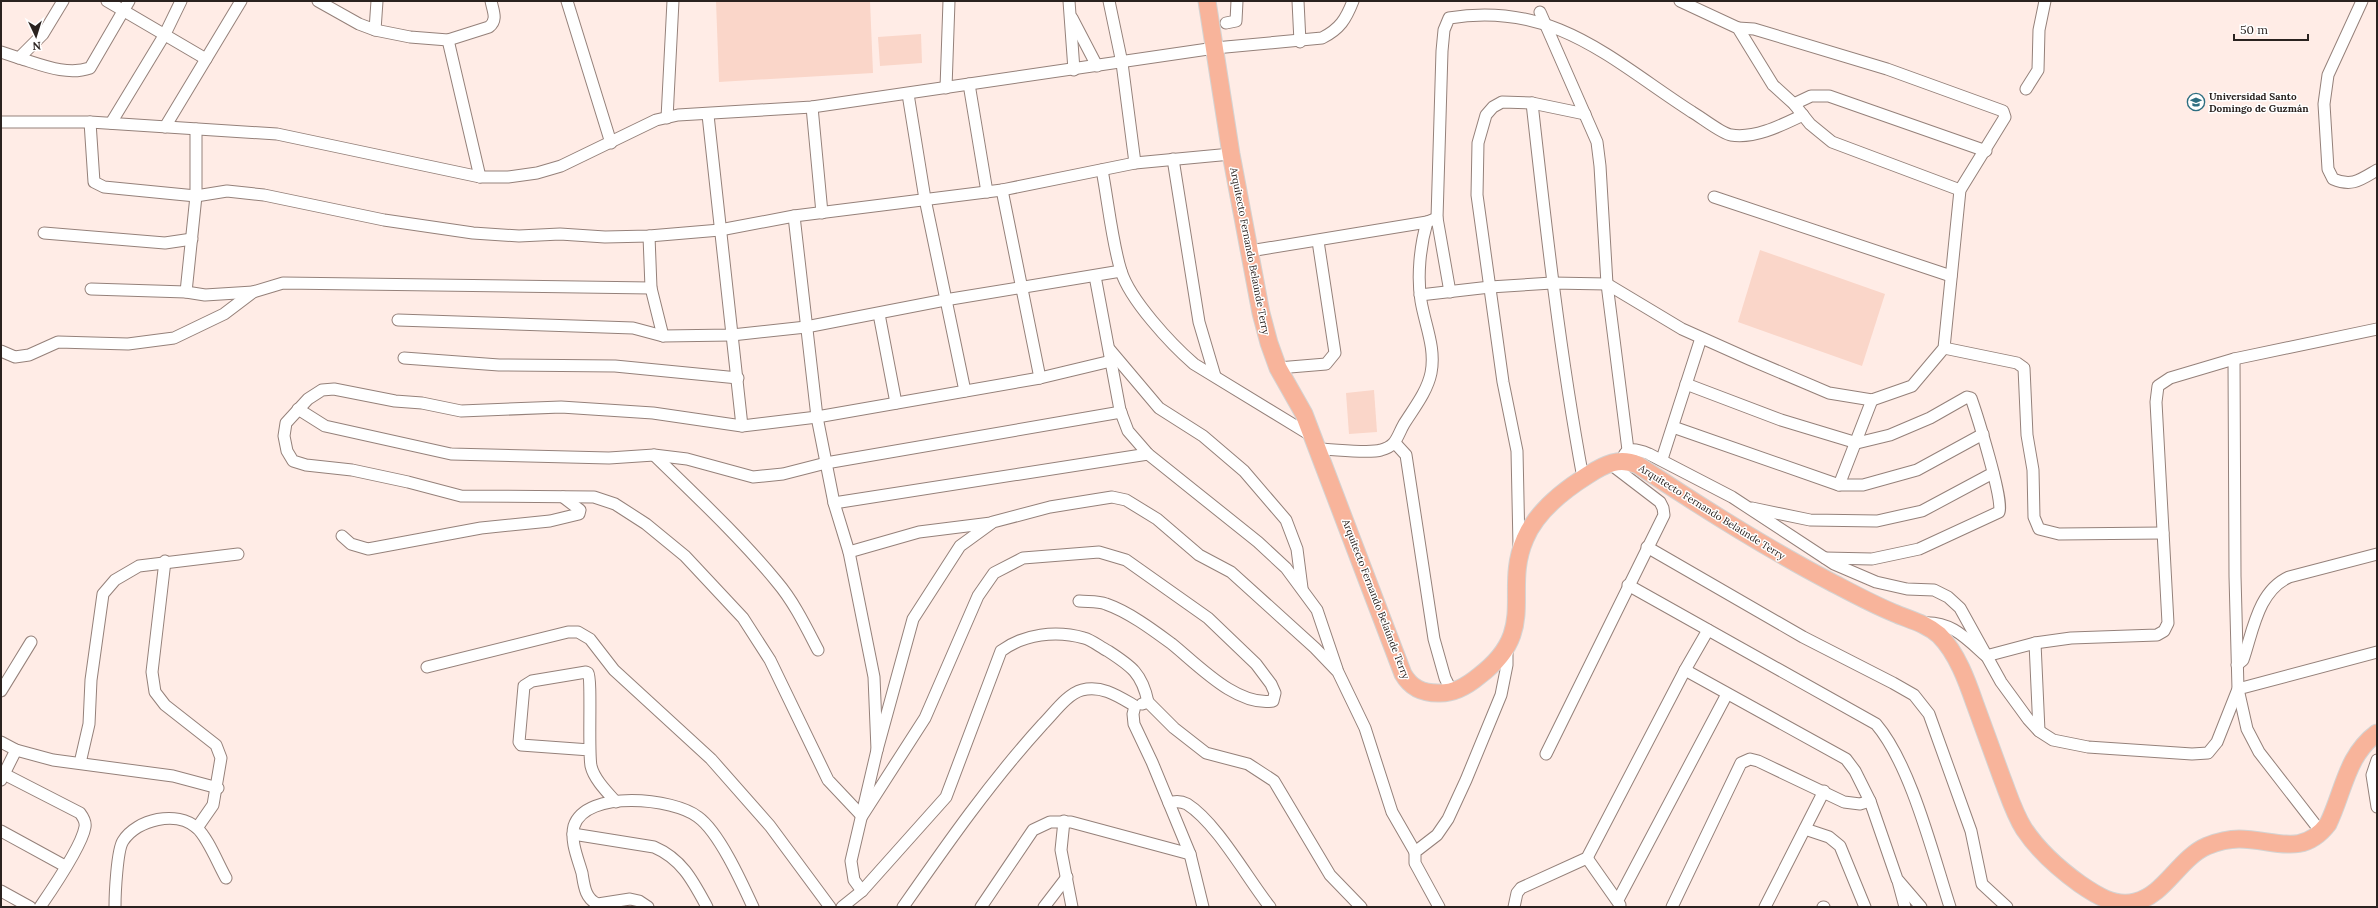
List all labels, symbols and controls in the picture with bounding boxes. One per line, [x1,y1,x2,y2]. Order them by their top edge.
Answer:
north arrow [16,16,56,56]
scale bar [2234,16,2308,42]
text: 50 m [2240,22,2268,37]
text: N [31,39,41,53]
place label: Universidad Santo Domingo de Guzmán [2209,90,2309,115]
school or university icon: Universidad Santo Domingo de Guzmán [2186,92,2206,112]
street label: Arquitecto Fernando Belaúnde Terry [1227,165,1273,336]
street label: Arquitecto Fernando Belaúnde Terry [1636,461,1788,563]
street label: Arquitecto Fernando Belaúnde Terry [1339,516,1413,681]

